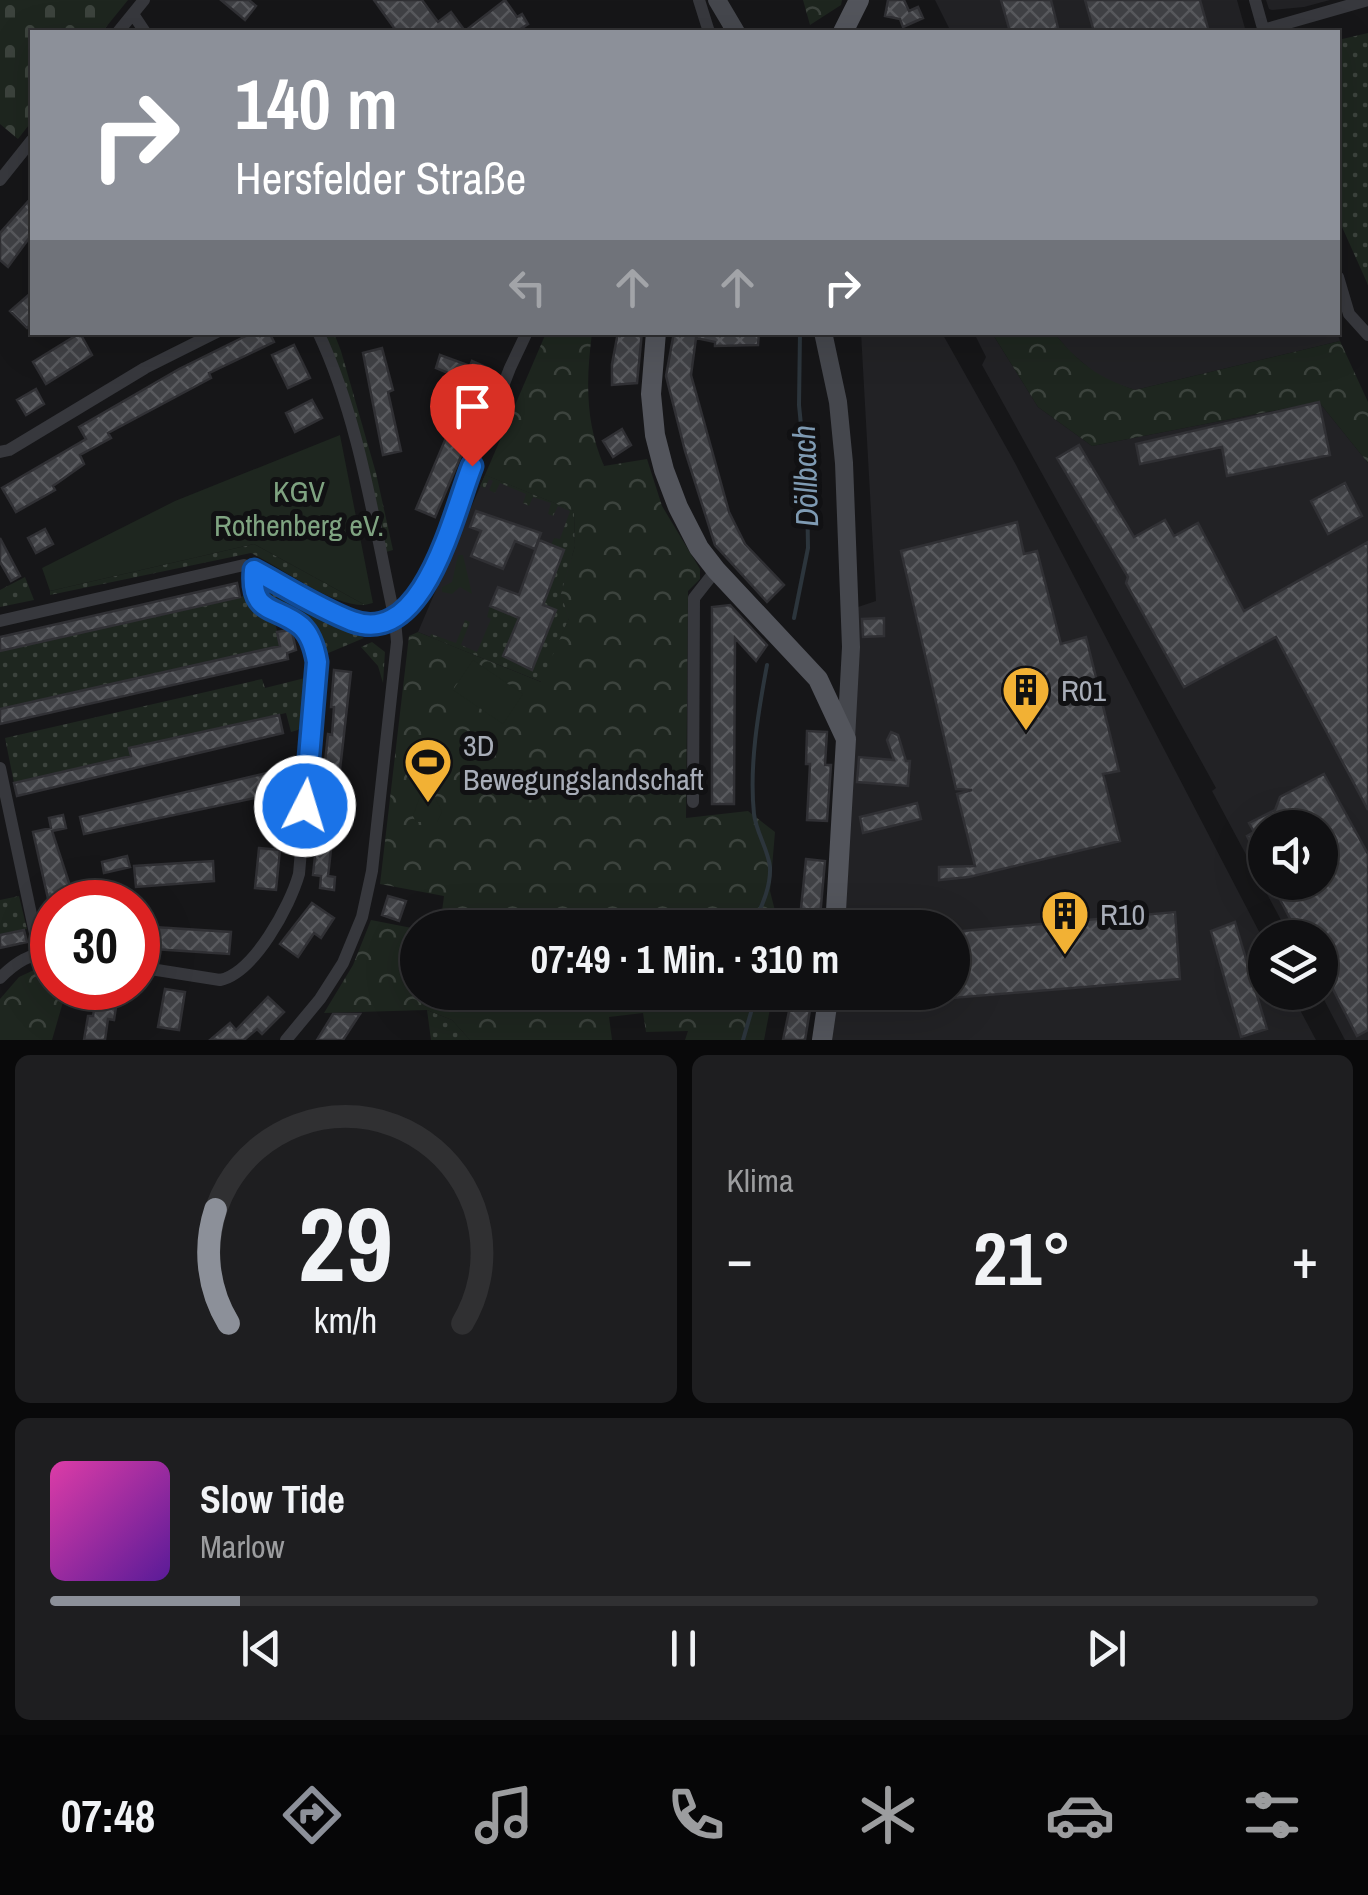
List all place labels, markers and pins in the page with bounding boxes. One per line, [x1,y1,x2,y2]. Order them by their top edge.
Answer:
pin [430,364,515,467]
building icon: R01 [1000,664,1052,732]
place label: R01 [1061,670,1106,710]
place label: 3D Bewegungslandschaft [463,725,704,799]
sports icon: 3D Bewegungslandschaft [402,736,454,804]
building icon: R10 [1039,888,1091,956]
place label: R10 [1100,894,1145,934]

